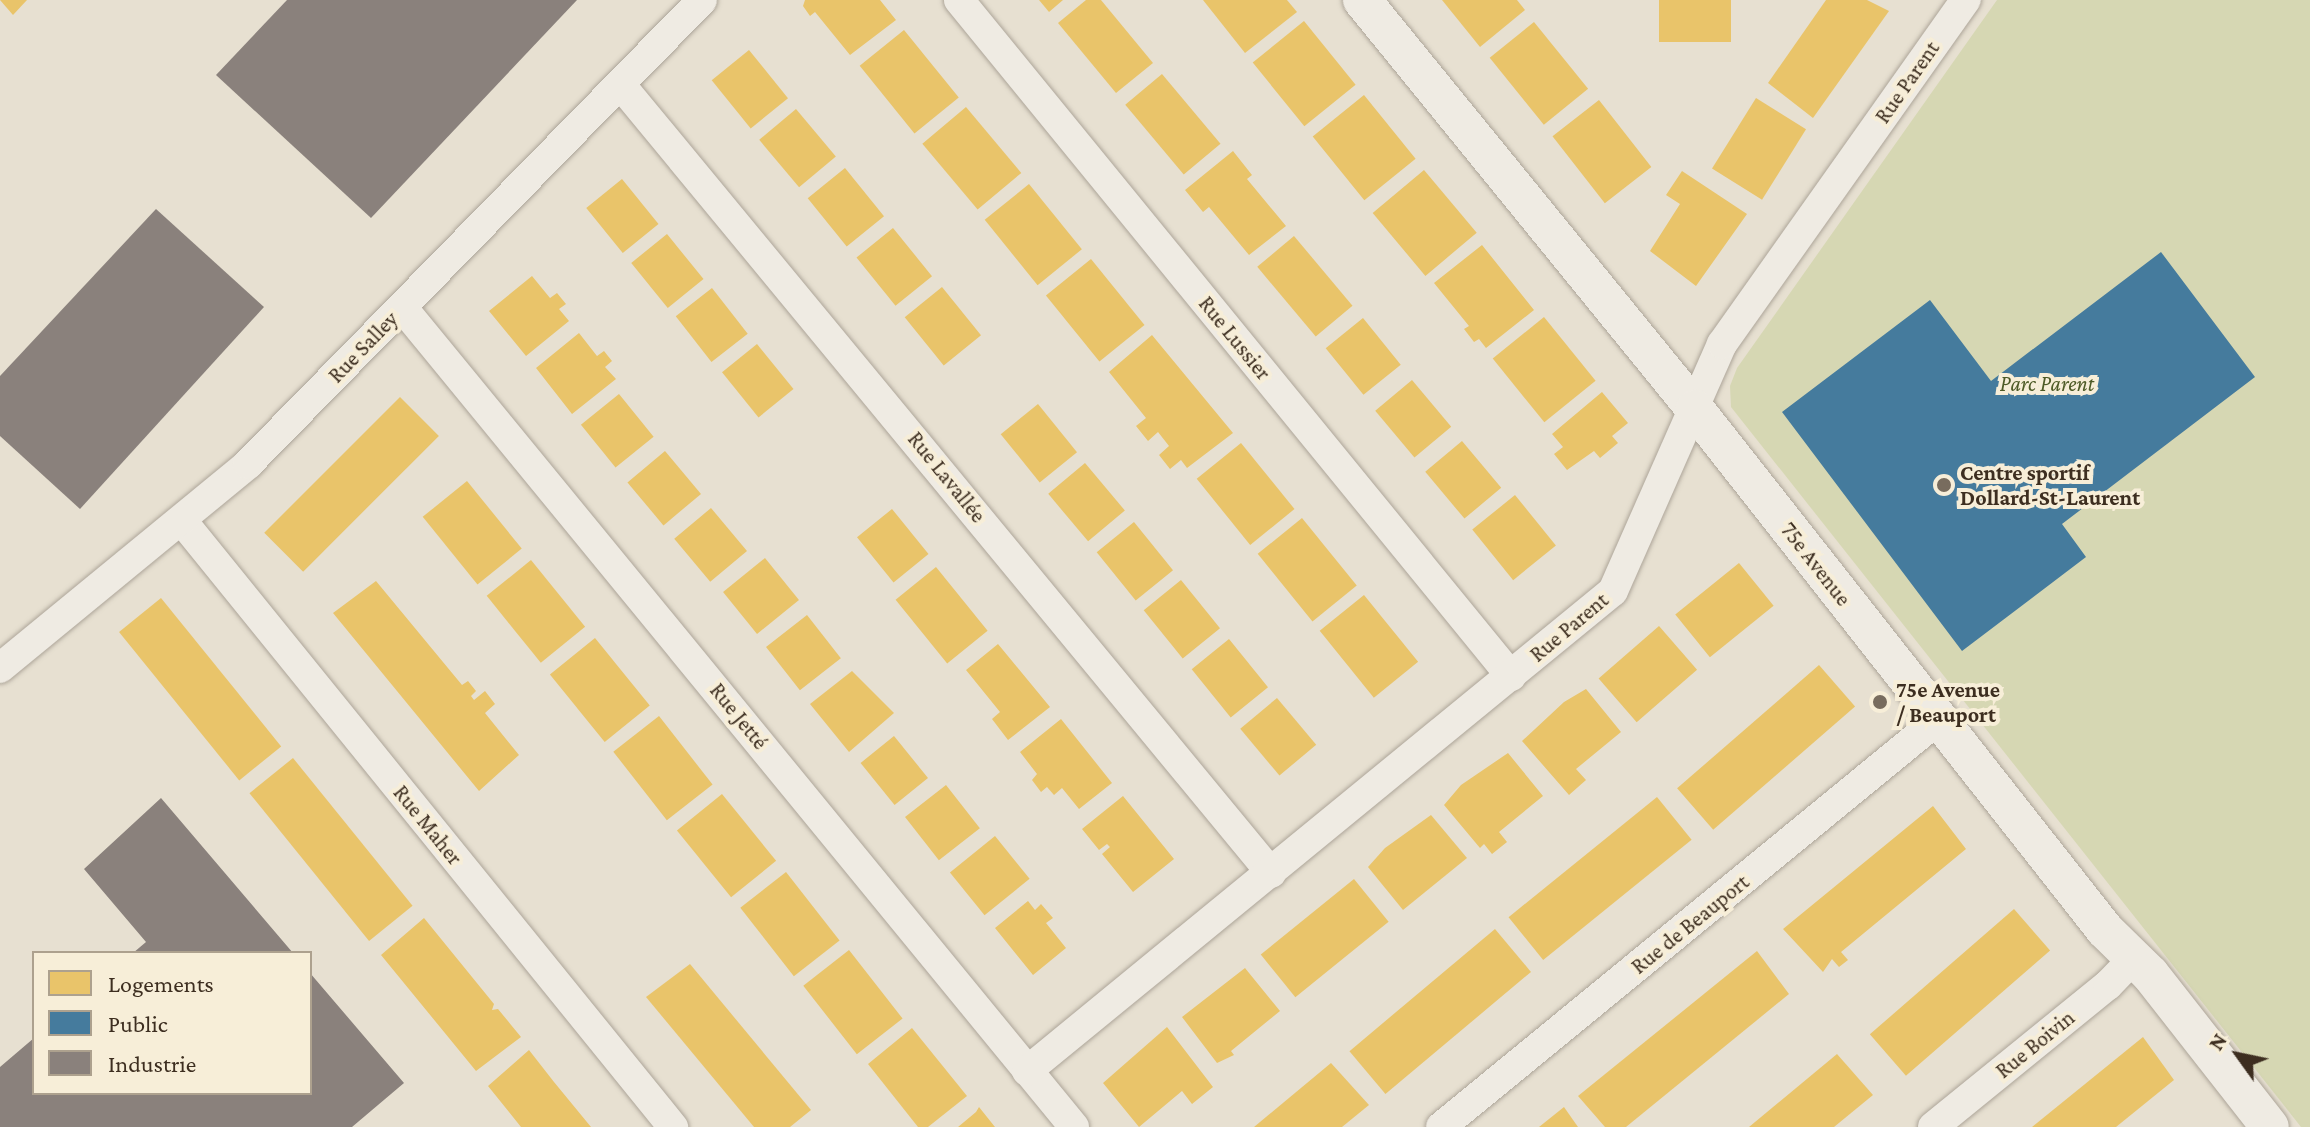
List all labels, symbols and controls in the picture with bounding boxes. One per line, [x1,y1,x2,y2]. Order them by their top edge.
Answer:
street label: Rue Parent [1869,36,1945,128]
street label: Rue Lussier [1193,291,1277,385]
street label: Rue Salley [323,306,403,388]
park label: Parc Parent [2000,371,2094,397]
street label: Rue Lavallée [902,426,992,528]
place label: Centre sportif Dollard-St-Laurent [1960,459,2140,510]
marker: Centre sportif Dollard-St-Laurent [1935,476,1953,494]
street label: 75e Avenue [1775,517,1857,611]
street label: Rue Parent [1524,587,1614,667]
place label: 75e Avenue / Beauport [1896,676,2000,728]
street label: Rue Jetté [704,678,774,754]
marker: 75e Avenue / Beauport [1871,693,1889,711]
street label: Rue Maher [388,780,468,870]
street label: Rue de Beauport [1626,868,1754,980]
legend [32,951,312,1095]
text: Logements [108,970,214,997]
street label: Rue Boivin [1990,1004,2080,1084]
text: Public [108,1010,168,1037]
north arrow [2198,1015,2278,1095]
text: N [2203,1029,2232,1055]
text: Industrie [108,1050,196,1077]

